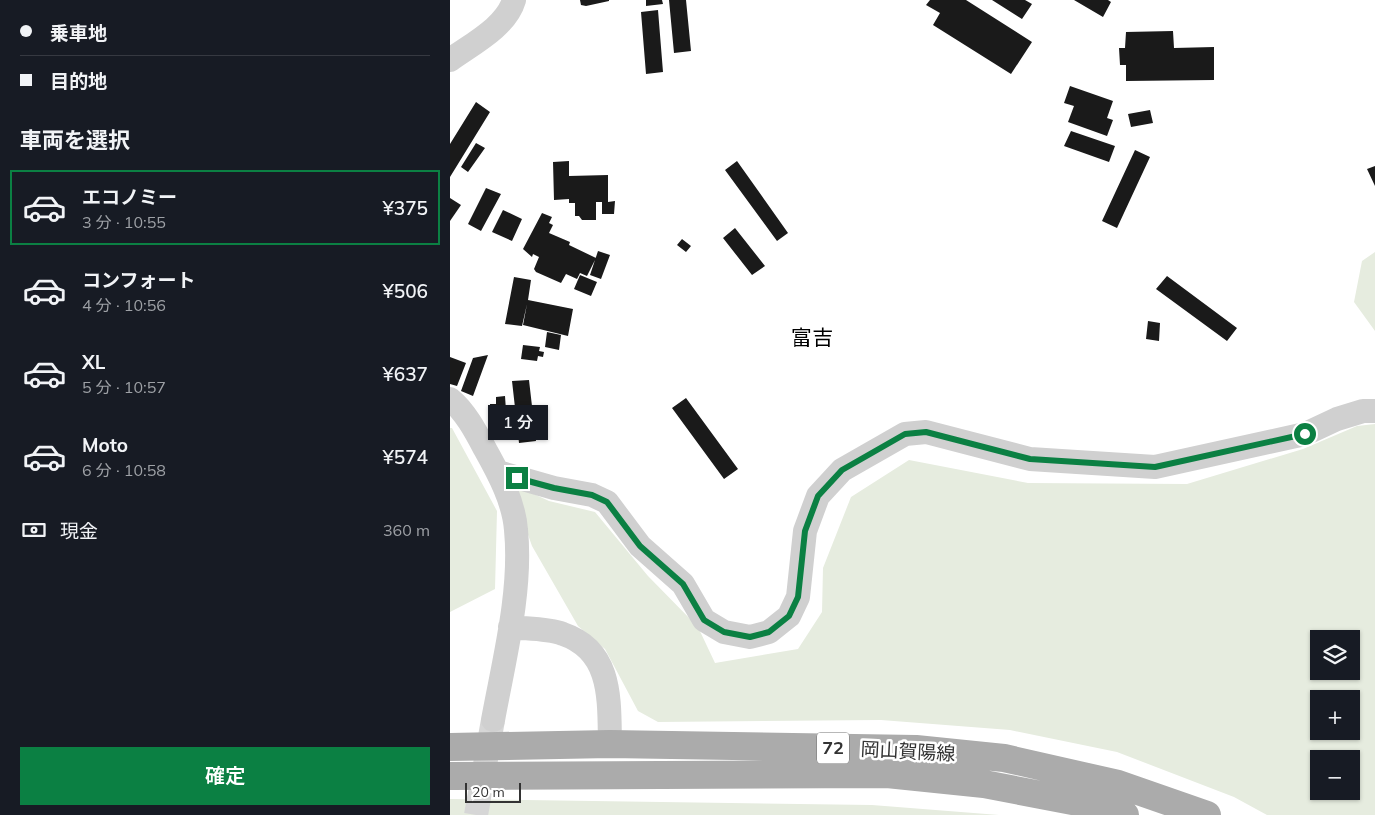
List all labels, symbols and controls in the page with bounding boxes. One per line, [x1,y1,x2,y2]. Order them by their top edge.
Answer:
text: 乗車地 [50,21,107,45]
text: 目的地 [50,69,107,93]
text: 車両を選択 [20,126,130,154]
icon: car [22,185,67,230]
text: エコノミー [82,185,177,209]
text: ¥375 [382,196,428,220]
text: 3 分 · 10:55 [82,212,166,232]
icon: car [22,268,67,313]
text: コンフォート [82,268,195,292]
text: ¥506 [382,279,428,303]
text: 4 分 · 10:56 [82,295,166,315]
district label: 富吉 [791,324,833,350]
text: XL [82,350,105,374]
icon: car [22,351,67,396]
text: ¥637 [382,362,428,386]
text: 5 分 · 10:57 [82,377,166,397]
callout: 1 分 [487,406,547,440]
text: 1 分 [503,412,533,432]
route start [1294,423,1316,445]
text: Moto [82,433,128,457]
icon: car [22,434,67,479]
text: ¥574 [382,445,428,469]
text: 6 分 · 10:58 [82,460,166,480]
route end [506,467,528,489]
icon: cash [20,516,48,544]
text: 現金 [60,519,98,543]
text: 360 m [383,520,430,540]
map controls [1310,630,1360,800]
button: layers [1310,630,1360,680]
button: + [1310,690,1360,740]
road number: 72 [817,732,849,764]
street label: 岡山賀陽線 [860,737,956,765]
button: 確定 [20,747,430,805]
button: − [1310,750,1360,800]
scale bar [465,780,521,803]
text: 20 m [472,783,505,801]

